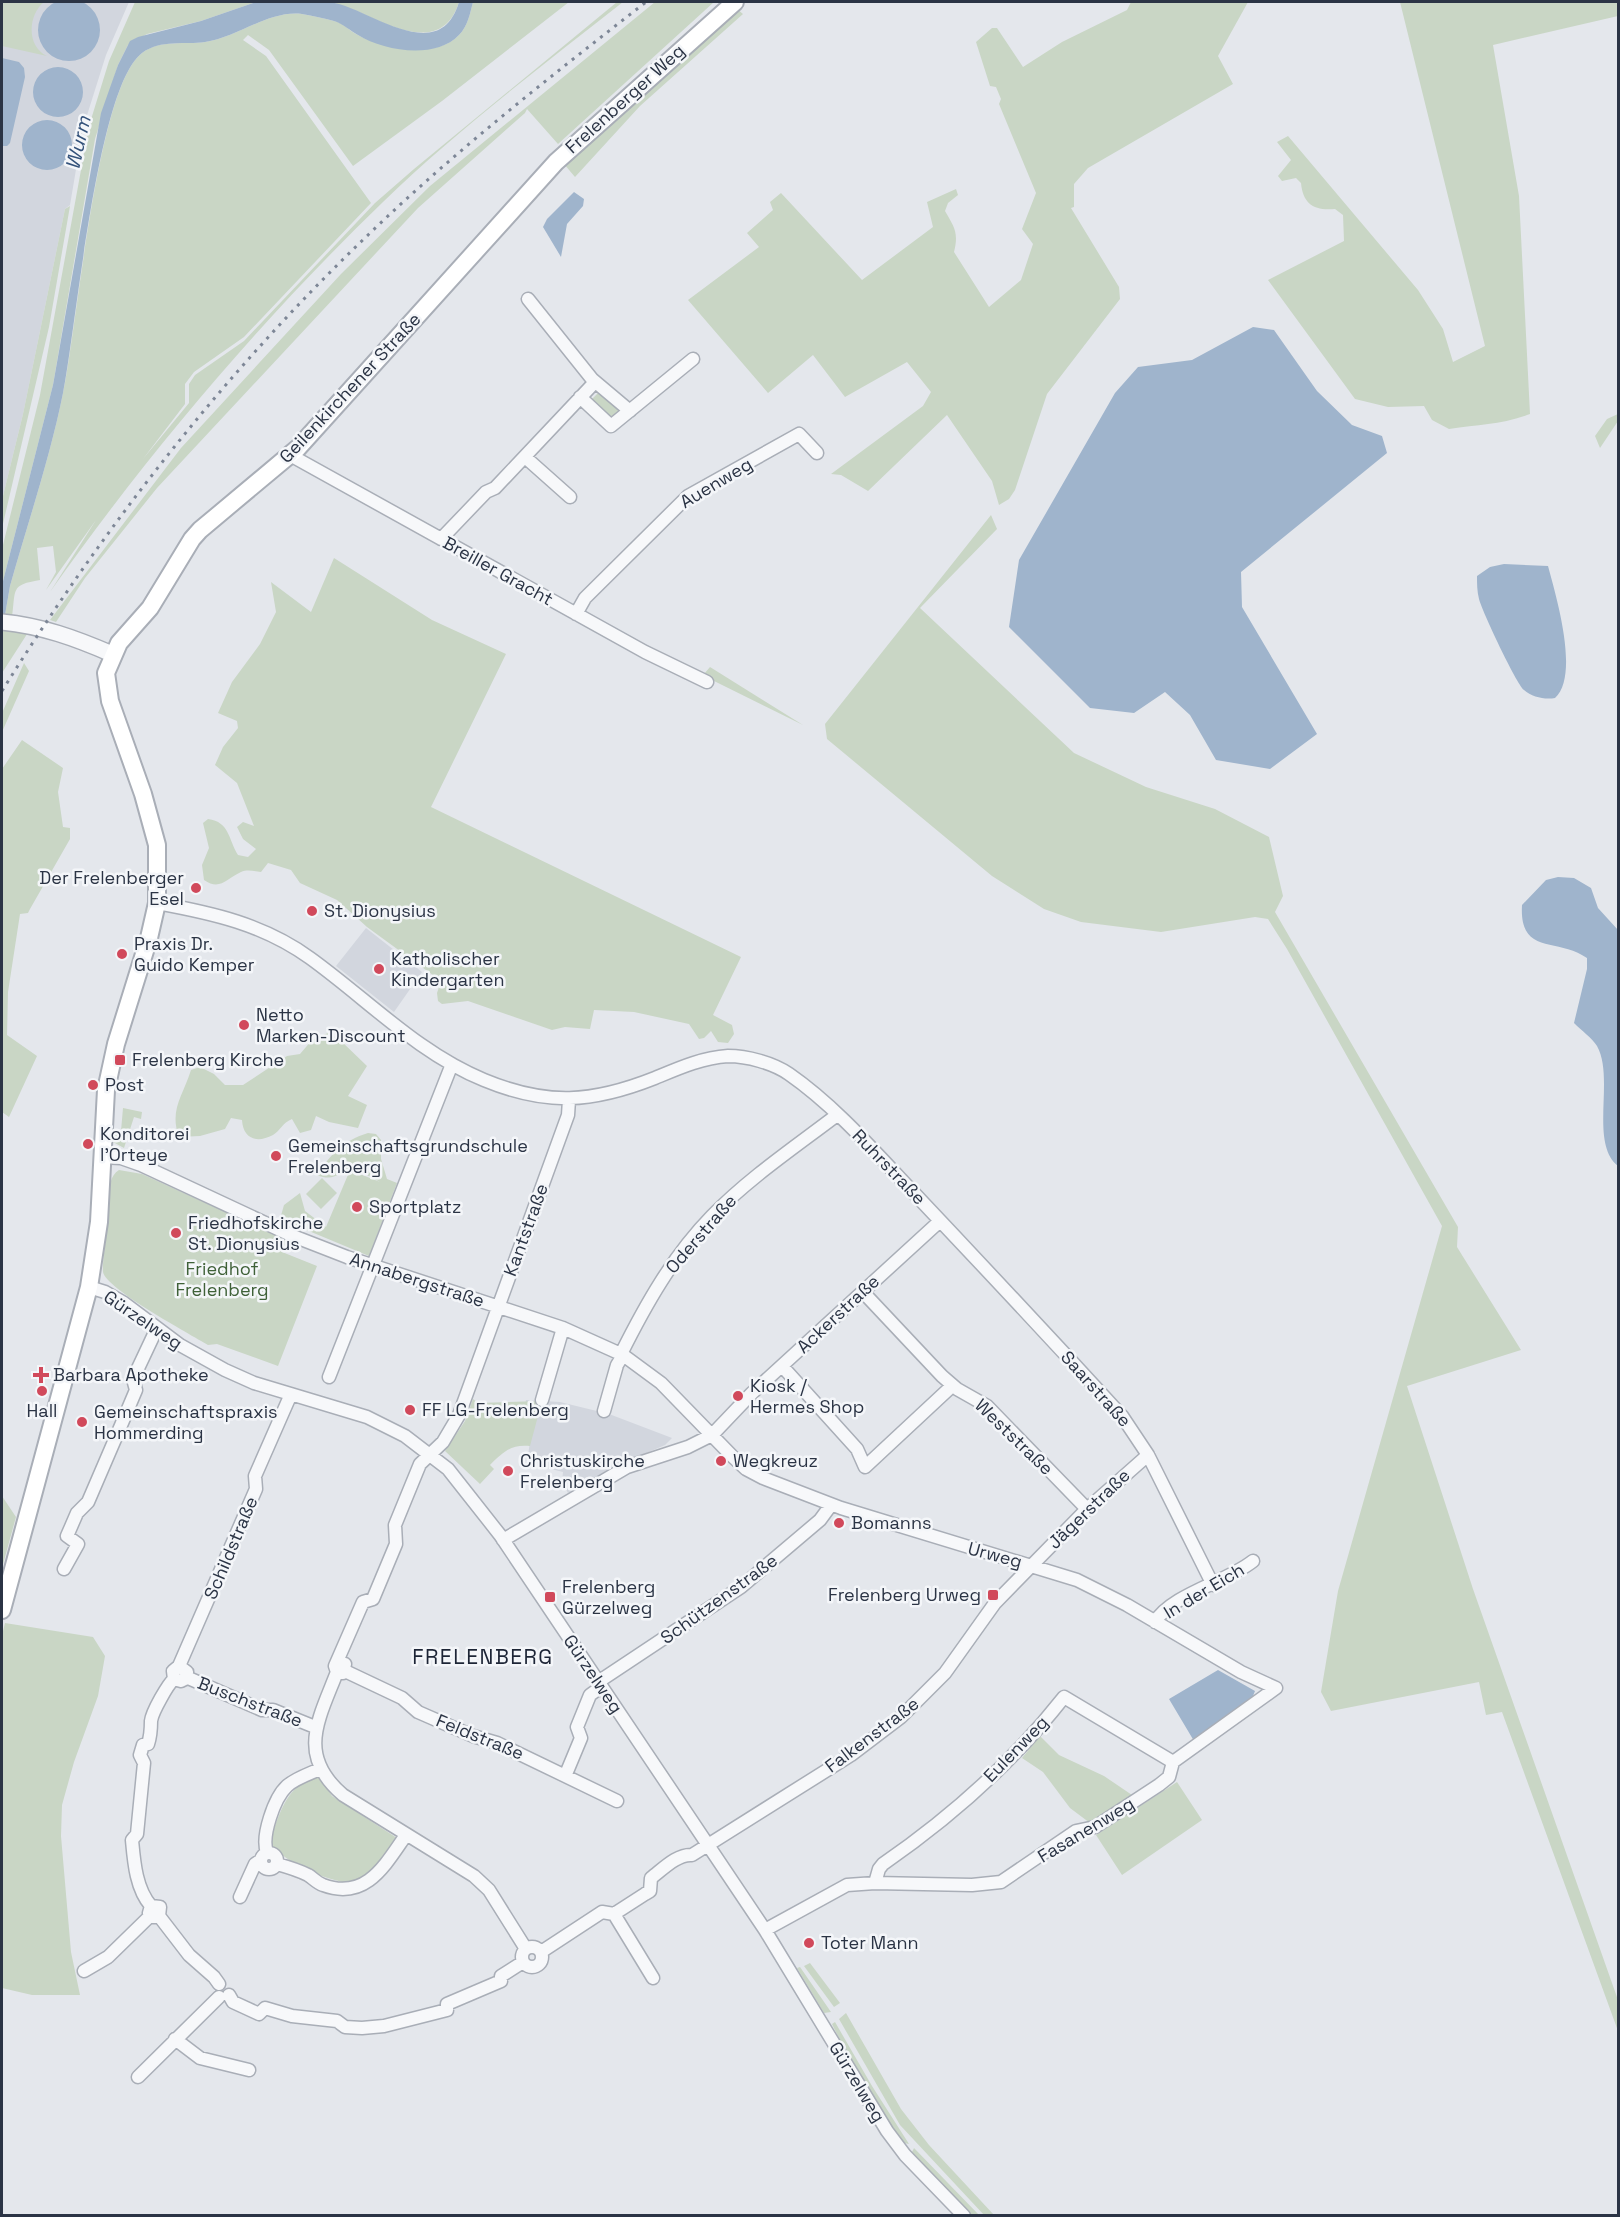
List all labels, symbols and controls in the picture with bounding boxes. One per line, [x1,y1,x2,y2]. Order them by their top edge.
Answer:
street label: Frelenberger Weg [560,39,689,158]
water label: Wurm [59,113,97,172]
street label: Geilenkirchener Straße [274,308,425,468]
street label: Auenweg [675,452,756,513]
street label: Breiller Gracht [439,531,557,610]
place label: Der Frelenberger Esel [39,866,184,910]
marker: Der Frelenberger Esel [189,881,203,895]
place label: St. Dionysius [324,899,436,922]
marker: St. Dionysius [305,904,319,918]
place label: Praxis Dr. Guido Kemper [134,932,255,976]
marker: Praxis Dr. Guido Kemper [115,947,129,961]
place label: Katholischer Kindergarten [391,947,504,991]
marker: Katholischer Kindergarten [372,962,386,976]
place label: Netto Marken-Discount [256,1003,406,1047]
marker: Netto Marken-Discount [237,1018,251,1032]
place label: Frelenberg Kirche [132,1048,284,1071]
marker: Frelenberg Kirche [113,1053,127,1067]
place label: Post [105,1073,144,1096]
marker: Post [86,1078,100,1092]
place label: Konditorei l'Orteye [100,1122,189,1166]
street label: Ruhrstraße [848,1124,931,1209]
place label: Gemeinschaftsgrundschule Frelenberg [288,1134,528,1178]
marker: Konditorei l'Orteye [81,1137,95,1151]
marker: Gemeinschaftsgrundschule Frelenberg [269,1149,283,1163]
street label: Kantstraße [498,1180,553,1279]
street label: Oderstraße [660,1189,741,1278]
place label: Sportplatz [369,1195,461,1218]
marker: Sportplatz [350,1200,364,1214]
place label: Friedhofskirche St. Dionysius [188,1211,323,1255]
marker: Friedhofskirche St. Dionysius [169,1226,183,1240]
street label: Annabergstraße [347,1247,487,1312]
park label: Friedhof Frelenberg [175,1257,269,1301]
street label: Ackerstraße [791,1269,884,1358]
street label: Gürzelweg [99,1285,187,1354]
street label: Saarstraße [1056,1346,1137,1432]
place label: Barbara Apotheke [53,1363,209,1386]
marker: Barbara Apotheke [34,1368,48,1382]
place label: Kiosk / Hermes Shop [750,1374,864,1418]
marker: Hall [35,1384,49,1398]
marker: Kiosk / Hermes Shop [731,1389,745,1403]
street label: Weststraße [970,1394,1058,1480]
place label: FF LG-Frelenberg [422,1398,569,1421]
place label: Hall [27,1399,57,1422]
place label: Gemeinschaftspraxis Hommerding [94,1400,278,1444]
marker: FF LG-Frelenberg [403,1403,417,1417]
marker: Gemeinschaftspraxis Hommerding [75,1415,89,1429]
place label: Christuskirche Frelenberg [520,1449,645,1493]
place label: Wegkreuz [733,1449,818,1472]
marker: Wegkreuz [714,1454,728,1468]
marker: Christuskirche Frelenberg [501,1464,515,1478]
street label: Jägerstraße [1043,1464,1135,1554]
street label: Schildstraße [199,1493,263,1603]
place label: Bomanns [851,1511,931,1534]
marker: Bomanns [832,1516,846,1530]
street label: Urweg [965,1536,1025,1573]
street label: Schützenstraße [656,1548,782,1649]
street label: In der Eich [1159,1558,1248,1624]
place label: Frelenberg Gürzelweg [562,1575,655,1619]
place label: Frelenberg Urweg [828,1583,981,1606]
marker: Frelenberg Urweg [986,1588,1000,1602]
marker: Frelenberg Gürzelweg [543,1590,557,1604]
street label: Gürzelweg [559,1630,628,1718]
district label: FRELENBERG [412,1643,554,1670]
street label: Buschstraße [194,1671,306,1732]
street label: Falkenstraße [820,1692,923,1777]
street label: Feldstraße [433,1709,527,1765]
street label: Eulenweg [978,1711,1053,1787]
street label: Fasanenweg [1033,1792,1138,1867]
place label: Toter Mann [821,1931,919,1954]
marker: Toter Mann [802,1936,816,1950]
street label: Gürzelweg [824,2037,891,2126]

